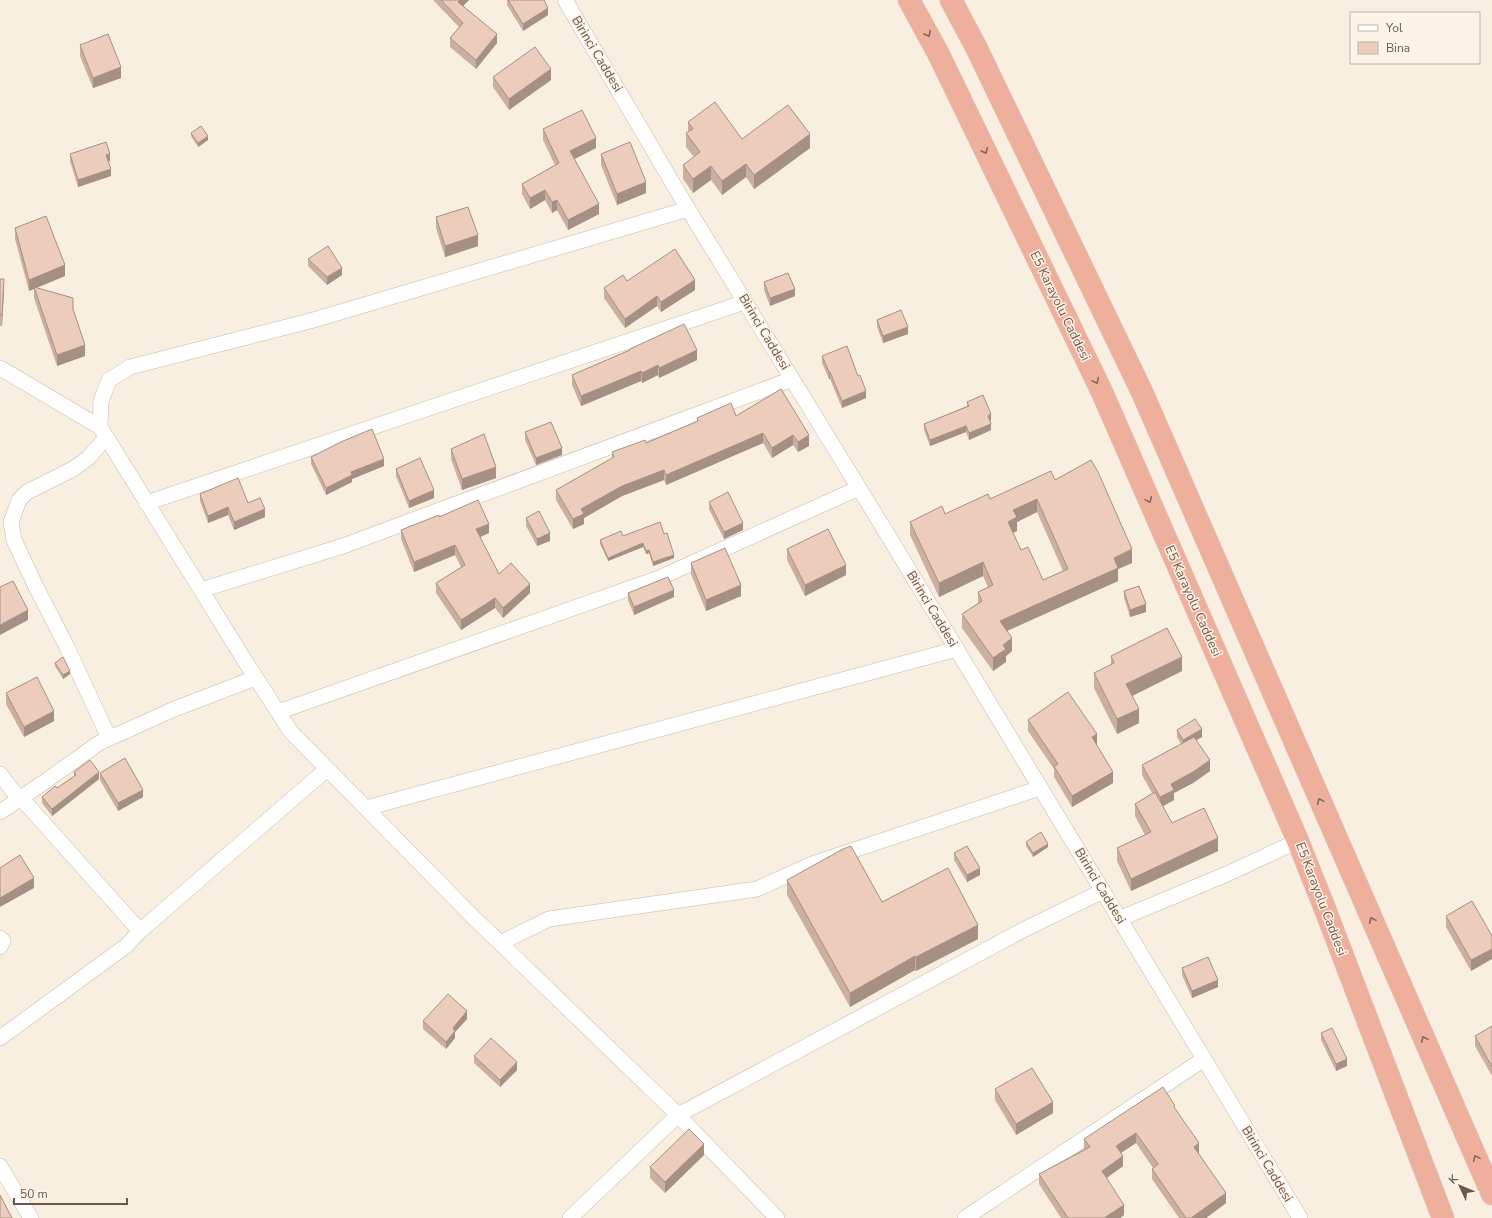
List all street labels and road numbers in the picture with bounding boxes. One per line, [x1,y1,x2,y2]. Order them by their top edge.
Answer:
street label: Birinci Caddesi [567,12,627,96]
street label: E5 Karayolu Caddesi [1026,248,1094,364]
street label: Birinci Caddesi [734,290,794,374]
street label: E5 Karayolu Caddesi [1160,542,1226,660]
street label: Birinci Caddesi [902,567,962,651]
street label: E5 Karayolu Caddesi [1291,840,1351,958]
street label: Birinci Caddesi [1070,844,1130,928]
street label: Birinci Caddesi [1237,1122,1297,1206]

